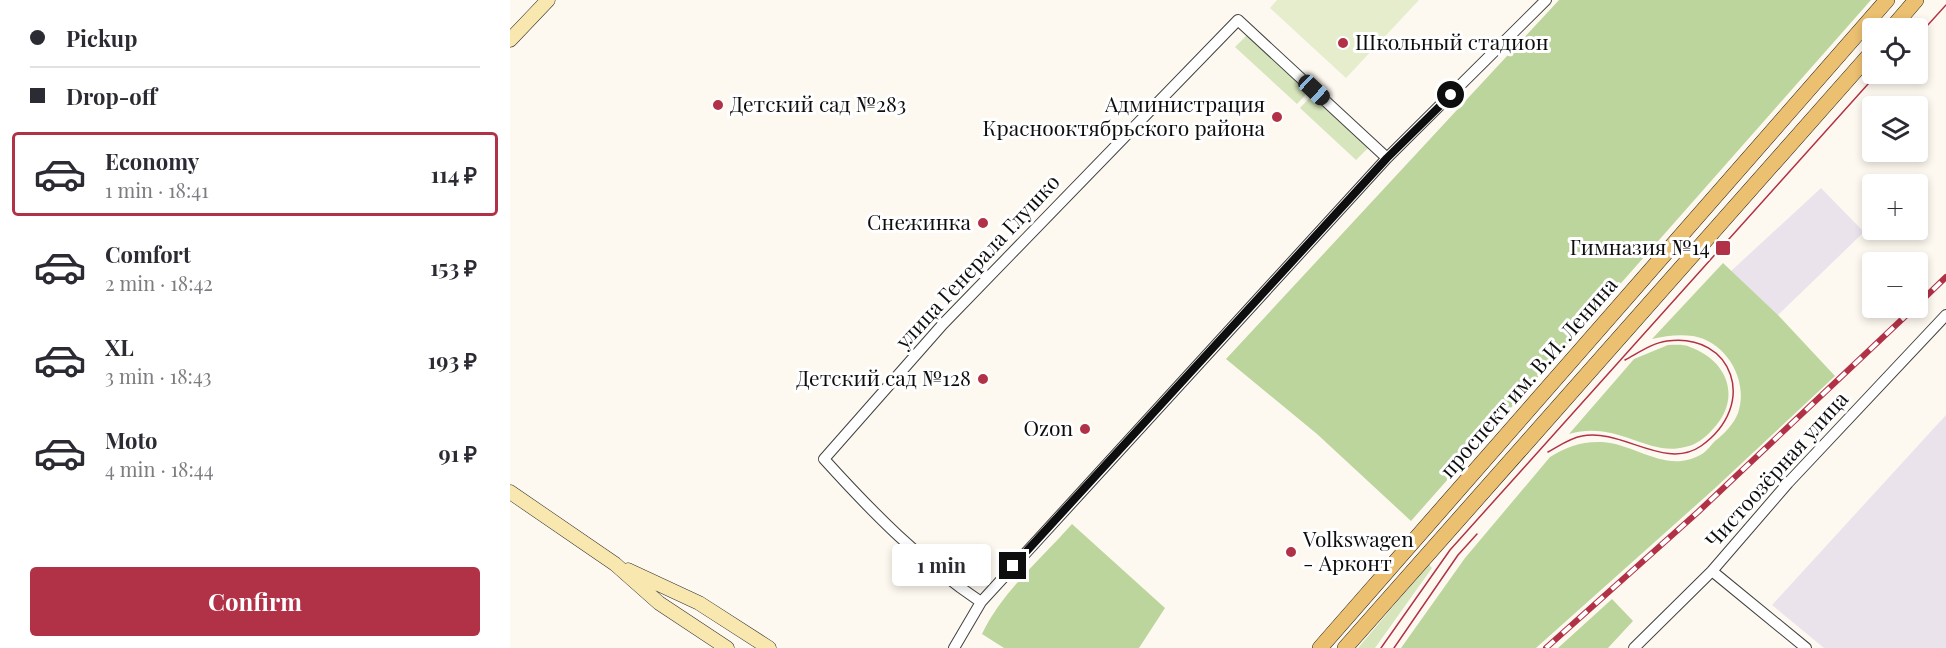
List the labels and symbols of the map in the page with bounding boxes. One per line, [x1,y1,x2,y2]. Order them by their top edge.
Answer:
place label: Школьный стадион [1355,27,1549,55]
marker: Школьный стадион [1336,36,1350,50]
car [1295,71,1333,109]
route start [1437,81,1464,108]
place label: Детский сад №283 [730,89,906,117]
place label: Администрация Краснооктябрьского района [982,89,1266,141]
marker: Детский сад №283 [711,98,725,112]
marker: Администрация Краснооктябрьского района [1270,110,1284,124]
street label: улица Генерала Глушко [888,167,1065,355]
place label: Снежинка [867,207,972,235]
marker: Снежинка [976,216,990,230]
place label: Гимназия №14 [1570,232,1710,260]
marker: Гимназия №14 [1714,239,1732,257]
street label: проспект им. В.И. Ленина [1433,270,1623,483]
place label: Детский сад №128 [796,363,971,391]
marker: Детский сад №128 [976,372,990,386]
street label: Чистоозёрная улица [1698,384,1854,553]
place label: Ozon [1023,413,1073,441]
marker: Ozon [1078,422,1092,436]
place label: Volkswagen - Арконт [1302,524,1414,576]
callout: 1 min [893,545,992,587]
marker: Volkswagen - Арконт [1284,545,1298,559]
route end [999,552,1026,579]

